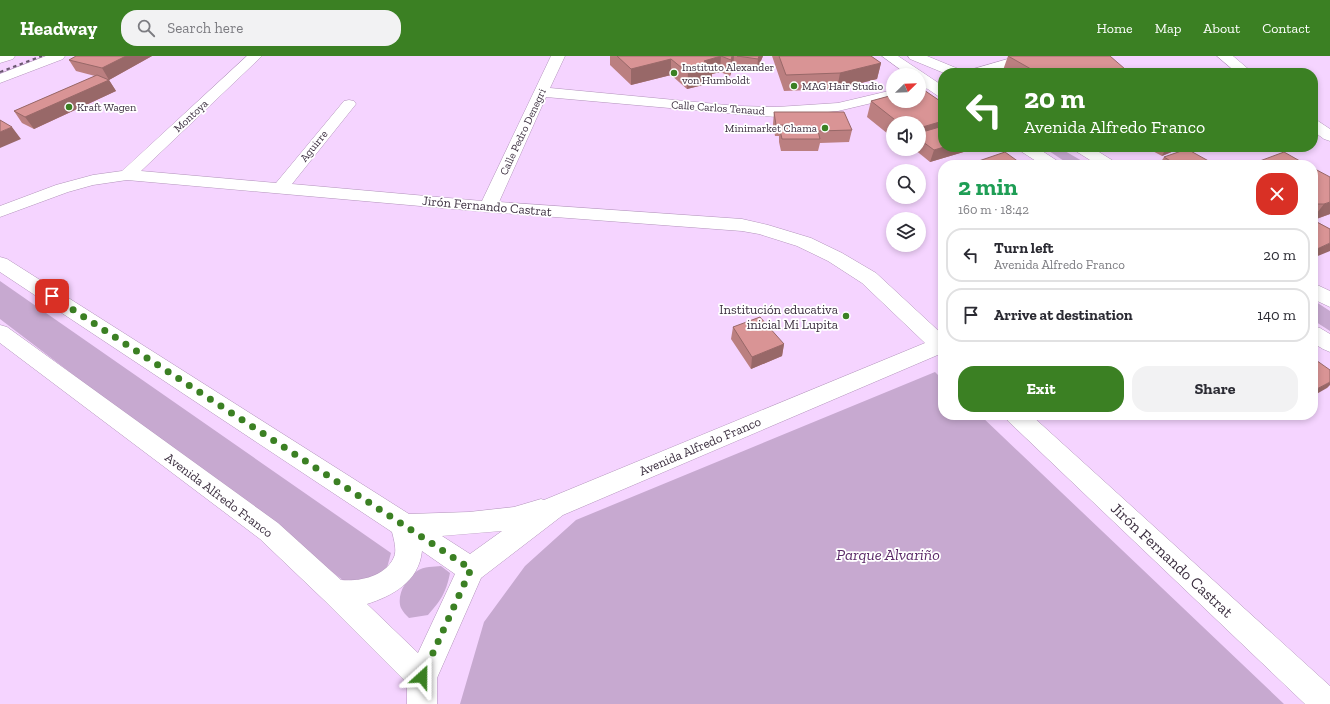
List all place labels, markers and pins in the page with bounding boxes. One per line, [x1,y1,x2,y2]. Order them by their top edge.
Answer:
place label: Instituto Alexander von Humboldt [682,61,775,87]
marker: Instituto Alexander von Humboldt [669,68,679,78]
place label: MAG Hair Studio [802,80,883,93]
marker: MAG Hair Studio [789,81,799,91]
place label: Kraft Wagen [77,101,137,114]
marker: Kraft Wagen [64,102,74,112]
place label: Minimarket Chama [725,122,818,135]
marker: Minimarket Chama [820,123,830,133]
pin [35,279,69,313]
place label: Institución educativa inicial Mi Lupita [719,302,839,332]
marker: Institución educativa inicial Mi Lupita [841,311,851,321]

